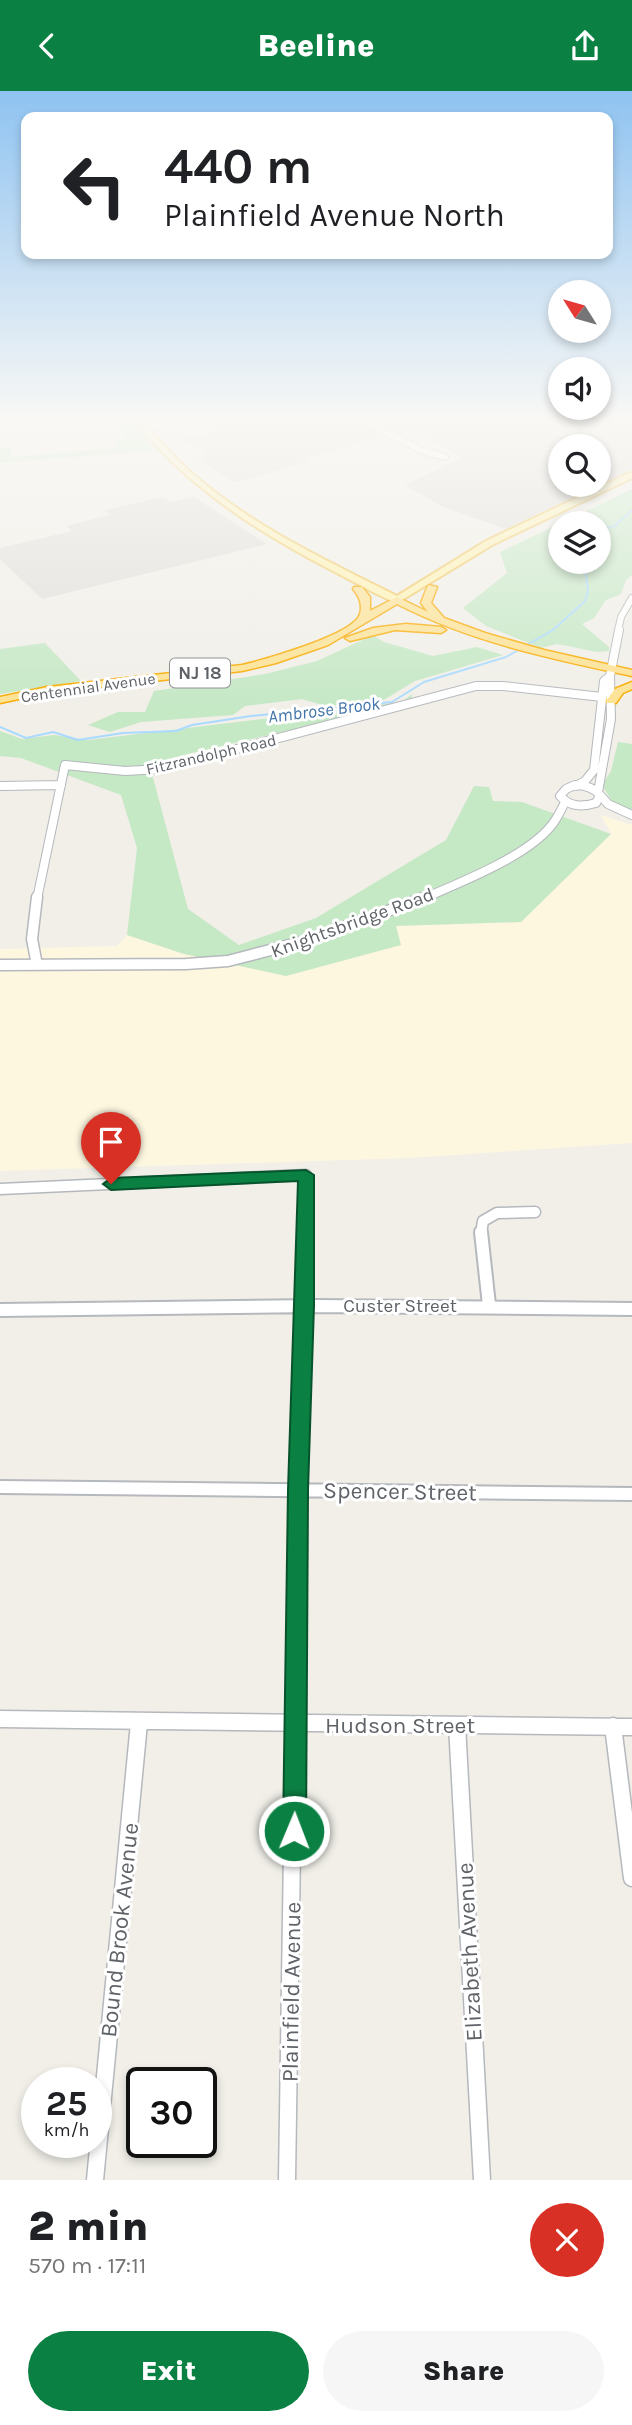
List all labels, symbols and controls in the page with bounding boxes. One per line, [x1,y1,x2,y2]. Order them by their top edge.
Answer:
icon: back [28,27,66,65]
text: Beeline [258,27,374,64]
icon: share [566,27,604,65]
text: 440 m [164,138,312,195]
icon: left [49,140,140,231]
text: Plainfield Avenue North [164,197,505,234]
north arrow [548,280,611,343]
map controls [548,280,611,574]
button: sound [548,357,611,420]
button: search [548,434,611,497]
button: layers [548,511,611,574]
road number: NJ 18 [170,659,230,687]
street label: Centennial Avenue [20,669,157,706]
water label: Ambrose Brook [267,692,382,728]
street label: Fitzrandolph Road [144,730,278,779]
street label: Knightsbridge Road [268,883,437,963]
pin [81,1112,141,1184]
icon: arrive [92,1123,130,1161]
street label: Custer Street [343,1295,457,1317]
street label: Spencer Street [323,1477,477,1506]
street label: Hudson Street [325,1712,475,1739]
position arrow [257,1794,331,1868]
street label: Bound Brook Avenue [95,1821,144,2039]
street label: Elizabeth Avenue [451,1862,488,2042]
street label: Plainfield Avenue [276,1902,307,2082]
speed limit sign: 30 [126,2067,217,2158]
text: 25 [46,2083,87,2124]
text: km/h [44,2119,89,2141]
text: 2 min [28,2201,148,2251]
button: close [530,2203,604,2277]
text: 570 m · 17:11 [28,2252,146,2279]
button: Exit [28,2331,309,2411]
button: Share [323,2331,604,2411]

